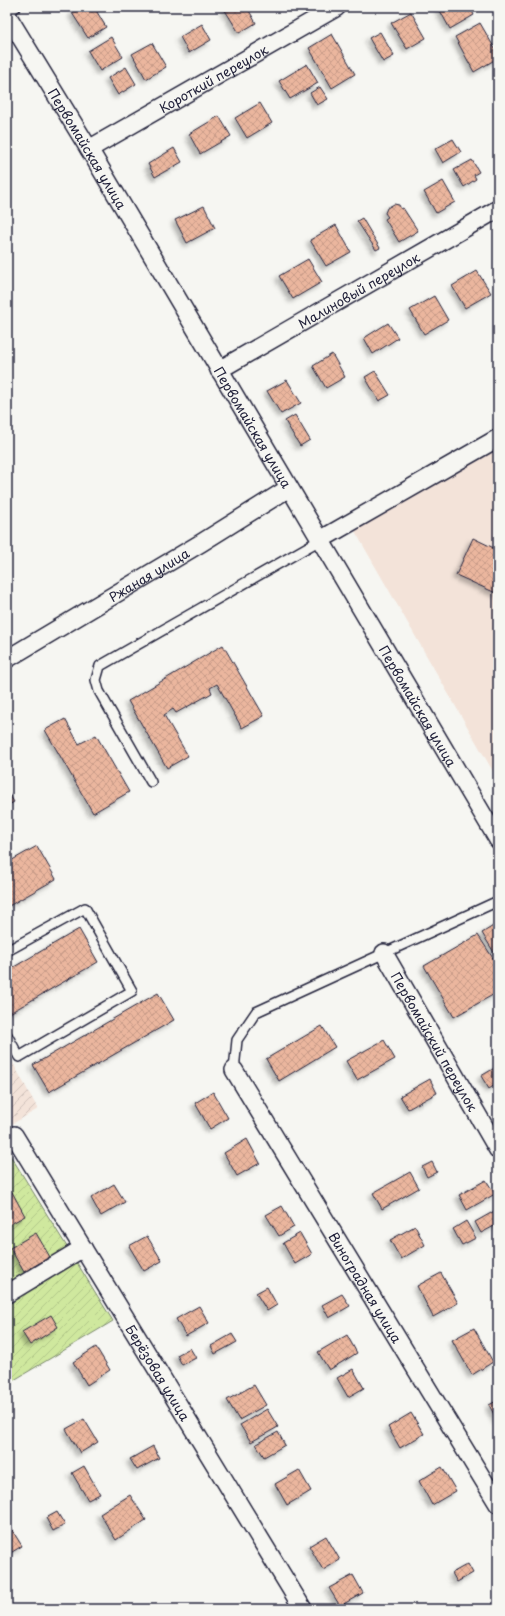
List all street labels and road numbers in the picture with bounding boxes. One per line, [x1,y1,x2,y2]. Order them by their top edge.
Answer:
street label: Короткий переулок [155,39,271,117]
street label: Первомайская улица [44,84,132,213]
street label: Малиновый переулок [294,247,423,332]
street label: Первомайская улица [210,363,297,492]
street label: Ржаная улица [105,542,193,606]
street label: Первомайская улица [375,641,462,771]
street label: Первомайский переулок [387,968,483,1115]
street label: Виноградная улица [325,1228,407,1347]
street label: Берёзовая улица [122,1321,196,1425]

